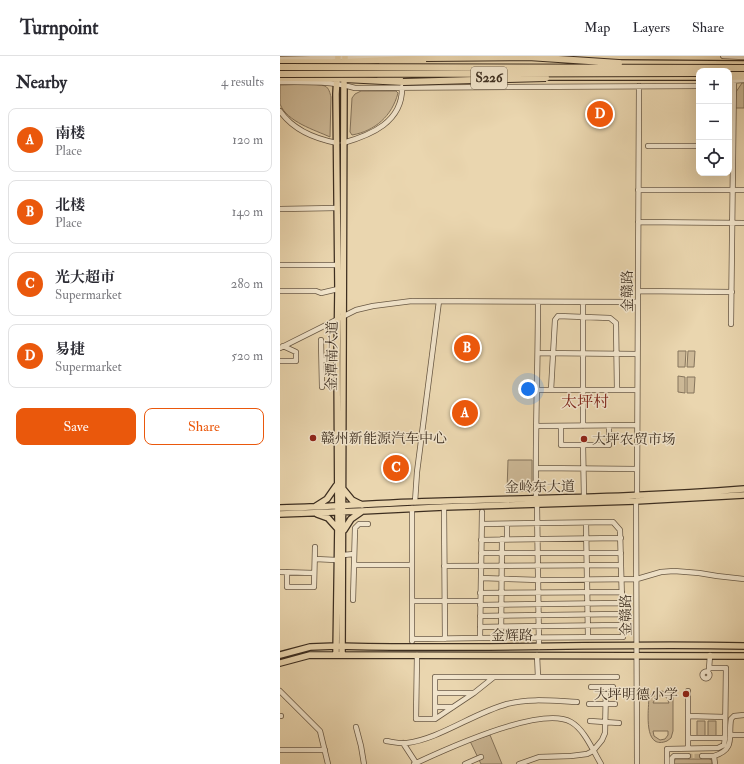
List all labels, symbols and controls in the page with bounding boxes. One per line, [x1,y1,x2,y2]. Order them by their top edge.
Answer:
text: Turnpoint [20,16,98,40]
text: Map [584,19,610,36]
text: Layers [632,19,670,36]
text: Share [692,19,724,36]
road number: S226 [471,67,507,89]
map controls [696,68,732,176]
button: + [696,68,732,104]
text: Nearby [16,72,67,93]
text: 4 results [221,74,264,90]
pin: D [587,99,613,129]
button: − [696,104,732,140]
text: 南楼 [55,124,85,143]
text: A [26,132,34,148]
text: 120 m [232,132,263,148]
button: locate [696,140,732,176]
text: Place [55,143,82,159]
text: 北楼 [55,196,85,215]
text: B [26,204,34,220]
text: 140 m [232,204,263,220]
text: Place [55,215,82,231]
text: 光大超市 [55,268,115,287]
street label: 金赣路 [619,270,636,312]
text: C [25,276,35,292]
text: 280 m [231,276,263,292]
text: Supermarket [55,287,122,303]
street label: 金潭南大道 [323,321,341,391]
pin: B [454,333,480,363]
text: 易捷 [55,340,85,359]
text: D [25,348,35,364]
text: 520 m [231,348,263,364]
text: Supermarket [55,359,122,375]
your location [518,379,538,399]
district label: 太坪村 [561,392,609,412]
pin: A [452,398,478,428]
button: Save [16,408,136,445]
button: Share [144,408,264,445]
place label: 赣州新能源汽车中心 [321,430,447,447]
place label: 大坪农贸市场 [592,431,676,448]
marker: 赣州新能源汽车中心 [308,433,318,443]
marker: 大坪农贸市场 [579,434,589,444]
pin: C [383,453,409,483]
street label: 金岭东大道 [505,478,575,496]
street label: 金赣路 [617,594,635,636]
street label: 金辉路 [491,627,533,644]
place label: 大坪明德小学 [594,686,678,703]
marker: 大坪明德小学 [681,689,691,699]

